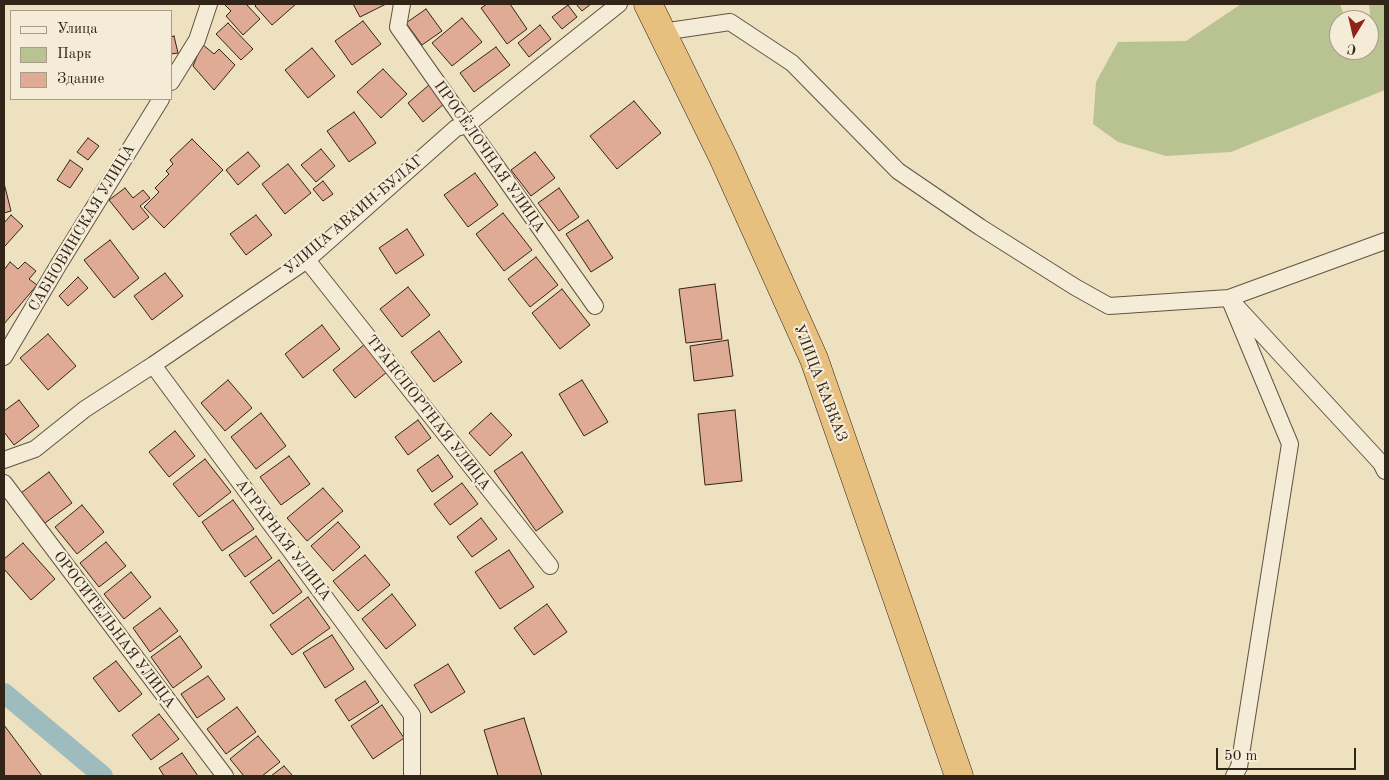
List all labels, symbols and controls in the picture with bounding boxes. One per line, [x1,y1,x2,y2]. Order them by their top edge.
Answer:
legend [10,10,172,100]
north arrow [1329,10,1379,60]
text: Улица [57,22,98,37]
text: С [1346,41,1357,56]
text: Парк [57,47,92,62]
text: Здание [57,72,104,87]
street label: ПРОСЁЛОЧНАЯ УЛИЦА [430,77,548,237]
street label: САБНОВИНСКАЯ УЛИЦА [25,141,139,315]
street label: УЛИЦА АВАИН-БУЛАГ [281,152,427,278]
street label: УЛИЦА КАВКАЗ [789,322,851,444]
street label: ТРАНСПОРТНАЯ УЛИЦА [362,332,494,494]
street label: АГРАРНАЯ УЛИЦА [231,476,335,604]
street label: ОРОСИТЕЛЬНАЯ УЛИЦА [49,548,179,712]
scale bar [1219,738,1359,770]
text: 50 m [1224,749,1258,764]

